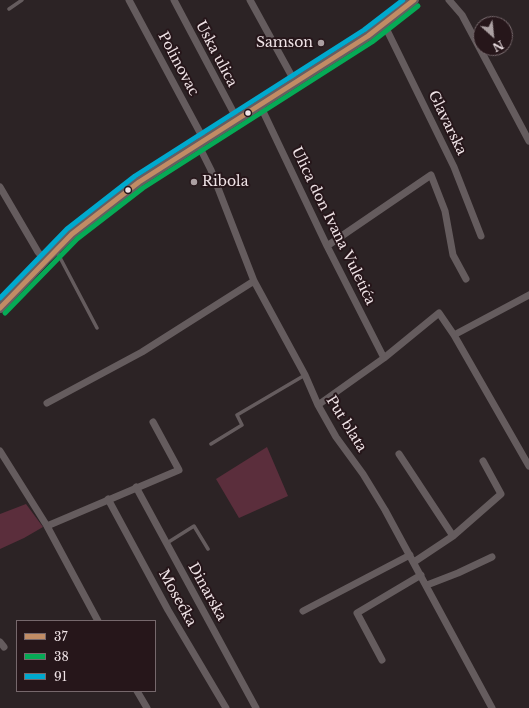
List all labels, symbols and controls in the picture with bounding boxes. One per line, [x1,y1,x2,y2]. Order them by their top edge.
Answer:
north arrow [473,16,513,56]
street label: Uska ulica [192,18,240,90]
street label: Polinovac [154,29,202,99]
place label: Samson [256,35,313,51]
text: N [490,37,506,54]
marker: Samson [316,38,326,48]
street label: Glavarska [424,88,470,158]
unlabelled marker [243,108,253,118]
street label: Ulica don Ivana Vuletića [287,144,379,308]
place label: Ribola [202,174,248,190]
marker: Ribola [189,177,199,187]
unlabelled marker [123,185,133,195]
street label: Put blata [322,393,370,455]
street label: Dinarska [184,560,230,624]
street label: Mosećka [155,567,199,629]
legend [16,620,156,692]
text: 37 [54,629,67,644]
text: 38 [54,649,69,664]
text: 91 [54,669,67,684]

